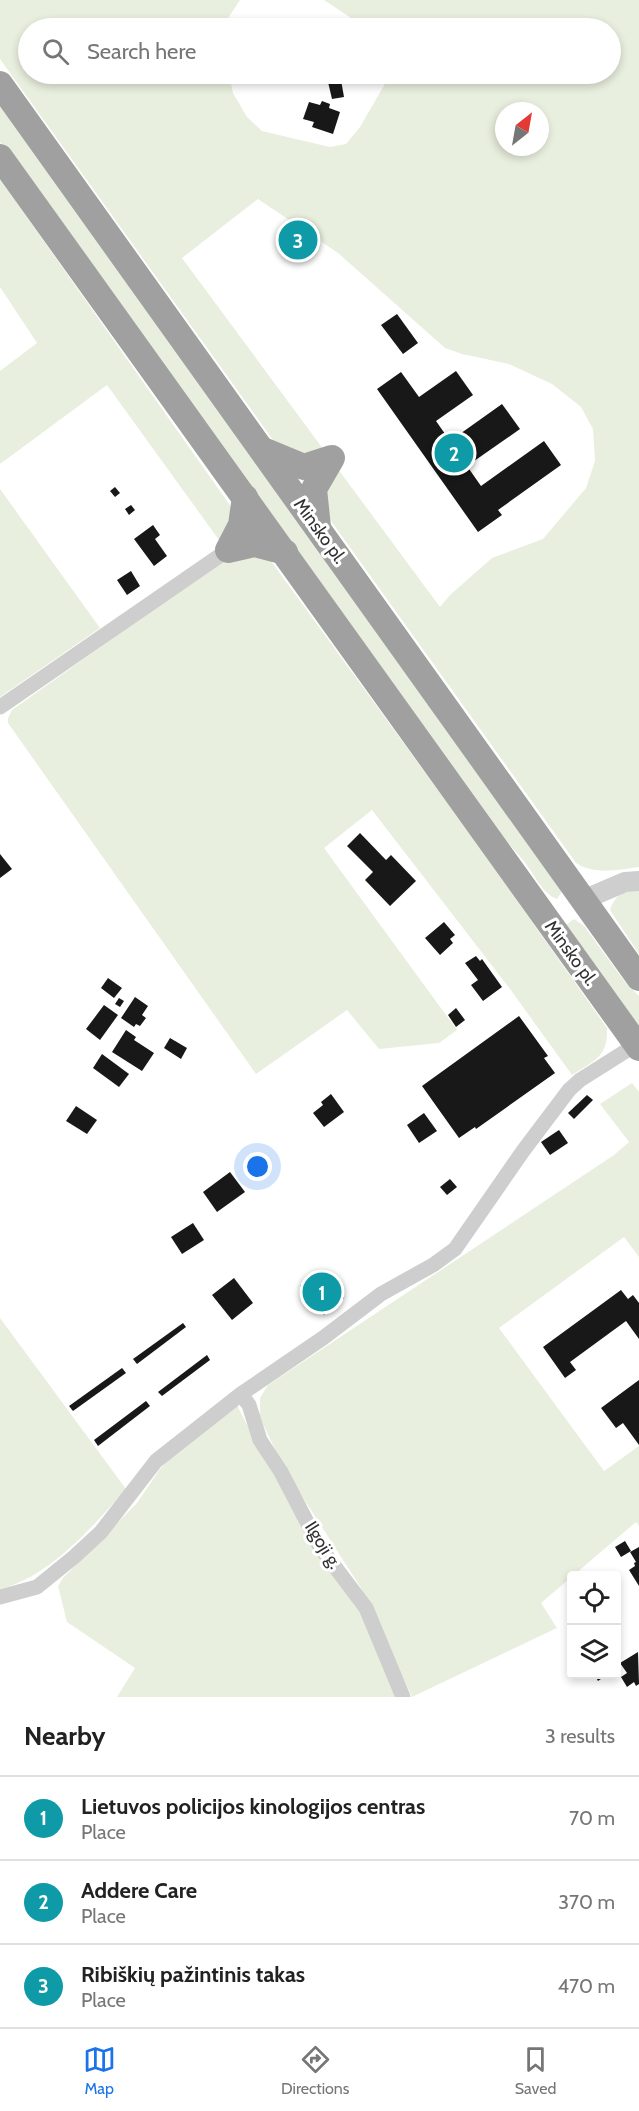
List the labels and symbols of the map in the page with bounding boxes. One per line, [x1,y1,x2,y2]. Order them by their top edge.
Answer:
north arrow [495,102,549,156]
pin: 3 [278,218,318,262]
pin: 2 [434,430,474,476]
street label: Minsko pl. [289,494,351,568]
street label: Minsko pl. [540,916,602,990]
your location [243,1152,272,1181]
pin: 1 [302,1270,342,1314]
street label: Ilgoji g. [300,1517,346,1573]

